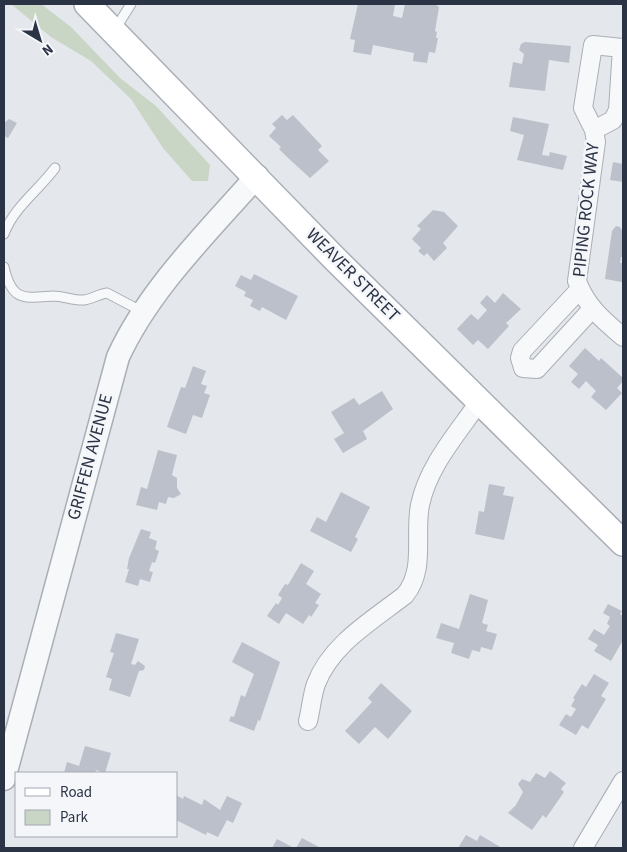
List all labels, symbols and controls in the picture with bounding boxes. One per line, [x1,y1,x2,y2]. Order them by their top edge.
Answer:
north arrow [15,15,65,65]
text: N [38,39,57,60]
street label: PIPING ROCK WAY [567,141,606,278]
street label: WEAVER STREET [300,222,406,328]
street label: GRIFFEN AVENUE [61,391,119,523]
legend [15,772,178,837]
text: Road [60,782,92,803]
text: Park [60,807,89,828]

